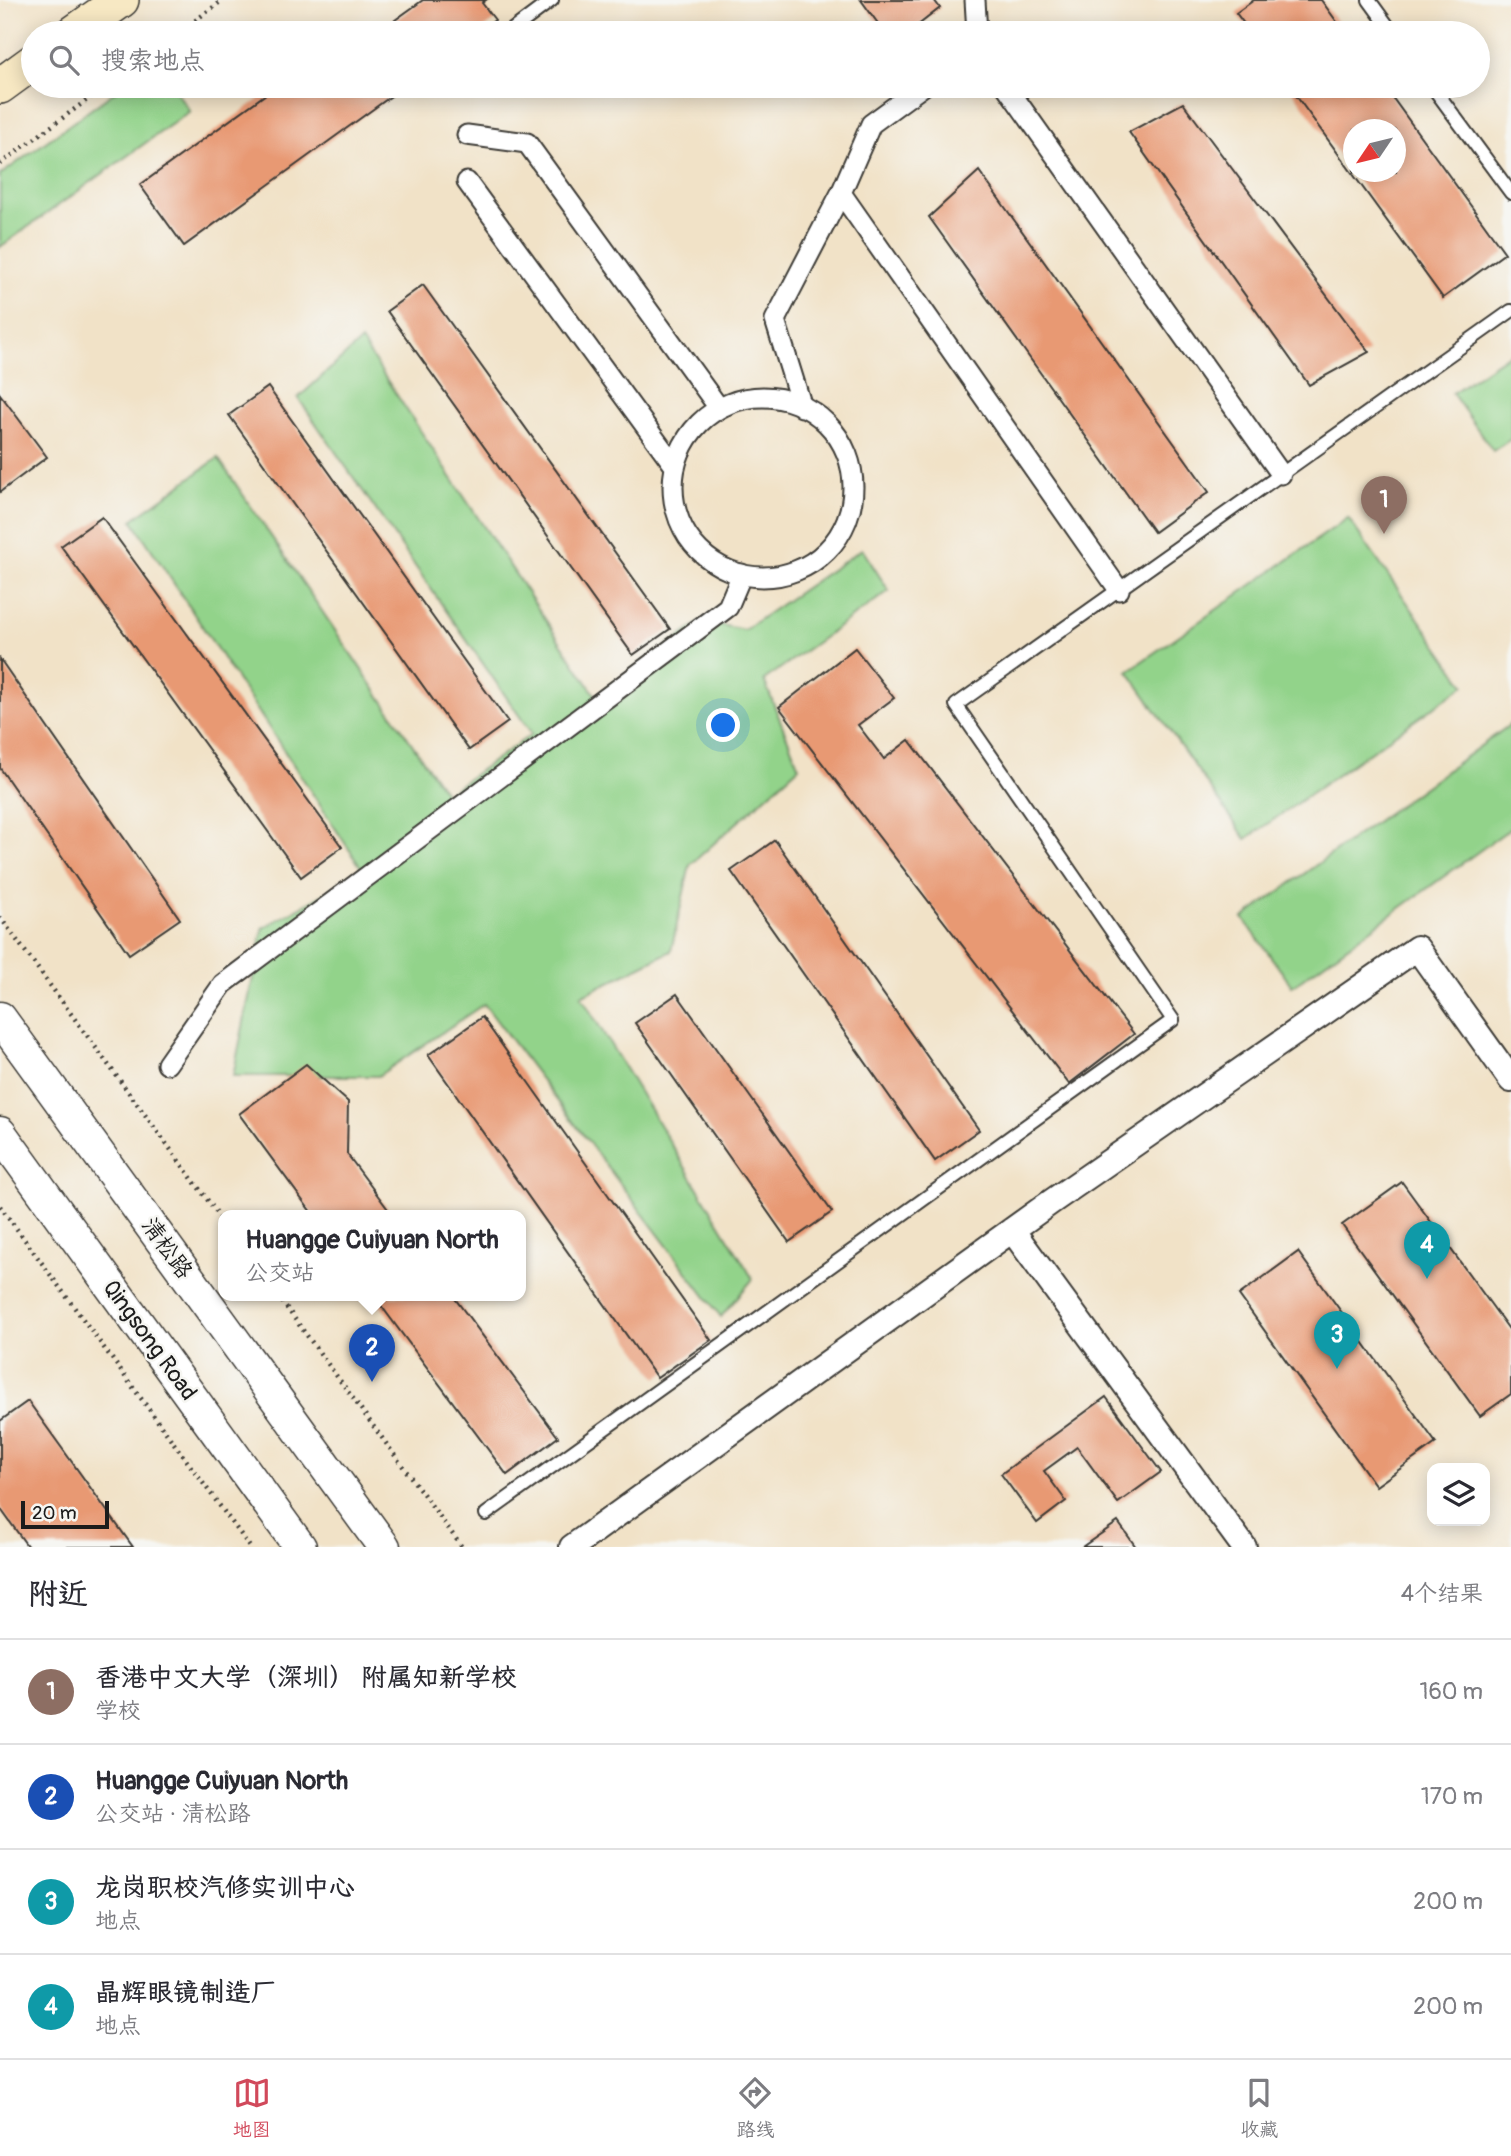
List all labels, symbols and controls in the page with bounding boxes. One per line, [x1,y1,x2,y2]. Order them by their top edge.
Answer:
search box [21,21,1490,98]
icon: search [45,41,83,79]
text: 搜索地点 [101,45,205,77]
north arrow [1343,119,1406,182]
pin: 1 [1361,476,1407,534]
your location [706,708,740,742]
popup [218,1210,526,1301]
street label: 清松路 [135,1212,199,1284]
pin: 4 [1404,1221,1450,1279]
text: Huangge Cuiyuan North [245,1224,499,1256]
text: 公交站 [245,1258,314,1287]
street label: Qingsong Road [96,1274,204,1406]
pin: 3 [1314,1311,1360,1369]
pin: 2 [349,1324,395,1382]
map controls [1427,1463,1490,1526]
button: layers [1427,1463,1490,1526]
scale bar [21,1498,108,1530]
text: 20 m [32,1501,77,1525]
text: 附近 [28,1576,88,1613]
text: 4个结果 [1401,1579,1483,1608]
text: 香港中文大学（深圳） 附属知新学校 [95,1662,517,1694]
text: 1 [47,1677,56,1706]
text: 160 m [1419,1677,1483,1706]
text: 学校 [95,1696,141,1725]
text: Huangge Cuiyuan North [95,1765,348,1797]
text: 2 [45,1782,57,1811]
text: 170 m [1421,1782,1483,1811]
text: 公交站 · 清松路 [95,1799,250,1828]
text: 龙岗职校汽修实训中心 [95,1872,355,1904]
text: 3 [45,1887,57,1916]
text: 200 m [1413,1887,1483,1916]
text: 地点 [95,1906,141,1935]
text: 晶辉眼镜制造厂 [95,1977,277,2009]
text: 4 [44,1992,58,2021]
text: 200 m [1413,1992,1483,2021]
text: 地点 [95,2011,141,2040]
tab: 地图 [233,2074,271,2142]
tab: 路线 [736,2074,774,2142]
tab: 收藏 [1240,2074,1278,2142]

